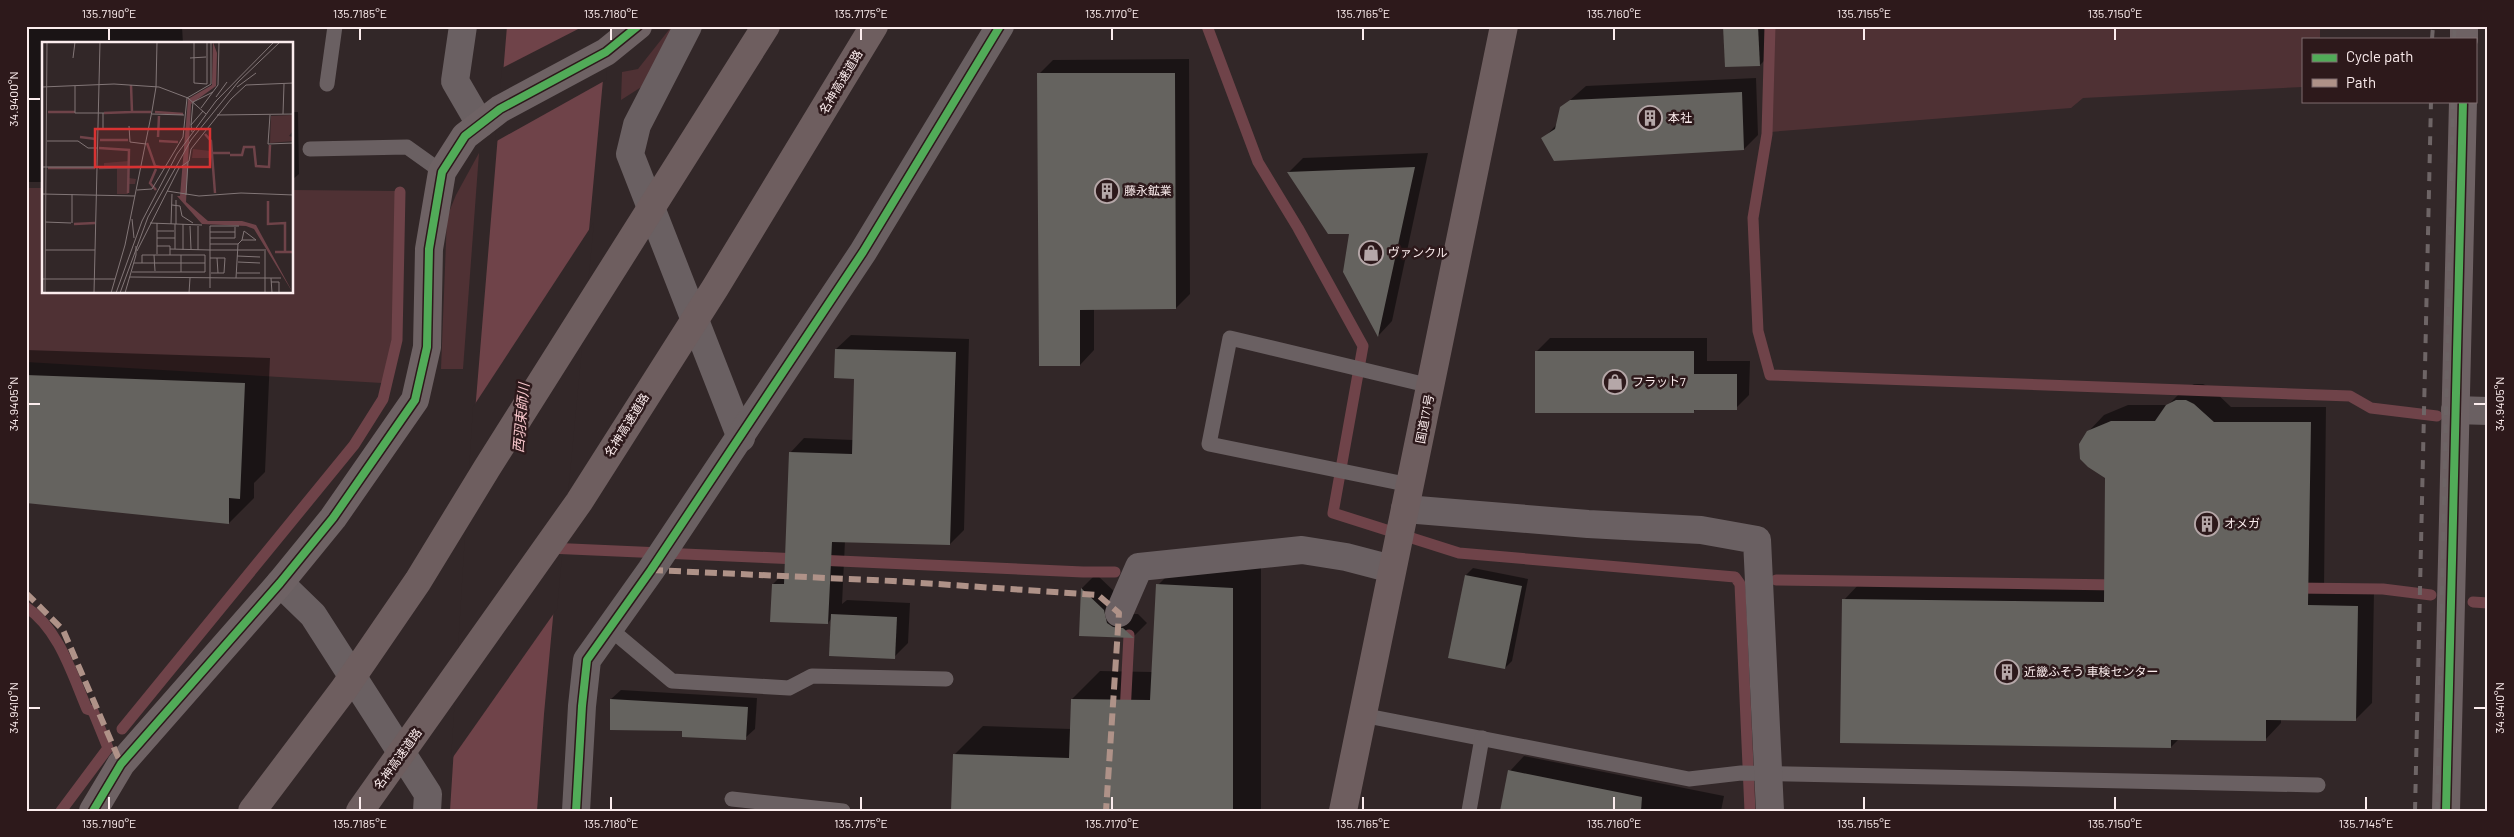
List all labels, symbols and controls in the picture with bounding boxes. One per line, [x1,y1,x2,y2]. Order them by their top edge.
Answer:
text: 135.7190°E [82,6,136,20]
text: 135.7185°E [333,6,387,20]
text: 135.7180°E [584,6,638,20]
text: 135.7175°E [834,6,888,20]
text: 135.7170°E [1085,6,1139,20]
text: 135.7165°E [1336,6,1390,20]
text: 135.7160°E [1587,6,1641,20]
text: 135.7155°E [1837,6,1891,20]
text: 135.7150°E [2088,6,2142,20]
legend [2302,38,2476,102]
inset map [42,42,294,294]
street label: 名神高速道路 [816,47,865,116]
text: Cycle path [2346,47,2413,65]
text: 34.9400°N [6,71,20,127]
text: Path [2346,73,2376,91]
building icon: 本社 [1637,105,1663,131]
place label: 本社 [1668,110,1692,124]
building icon: 藤永鉱業 [1094,178,1120,204]
place label: 藤永鉱業 [1124,183,1172,197]
shop icon: ヴァンクル [1358,240,1384,266]
place label: ヴァンクル [1388,245,1448,259]
shop icon: フラット7 [1602,369,1628,395]
place label: フラット7 [1632,374,1686,388]
text: 34.9405°N [6,377,20,431]
text: 34.9405°N [2492,377,2506,431]
water label: 西羽束師川 [509,380,532,454]
street label: 名神高速道路 [601,390,651,459]
street label: 国道171号 [1412,393,1436,445]
building icon: オメガ [2194,511,2220,537]
place label: オメガ [2224,516,2260,530]
building icon: 近畿ふそう 車検センター [1994,659,2020,685]
place label: 近畿ふそう 車検センター [2024,664,2158,678]
text: 34.9410°N [6,682,20,734]
text: 34.9410°N [2492,682,2506,734]
street label: 名神高速道路 [370,725,424,792]
text: 135.7190°E [82,816,136,830]
text: 135.7185°E [333,816,387,830]
text: 135.7180°E [584,816,638,830]
text: 135.7175°E [834,816,888,830]
text: 135.7170°E [1085,816,1139,830]
text: 135.7165°E [1336,816,1390,830]
text: 135.7160°E [1587,816,1641,830]
text: 135.7155°E [1837,816,1891,830]
text: 135.7150°E [2088,816,2142,830]
text: 135.7145°E [2339,816,2393,830]

